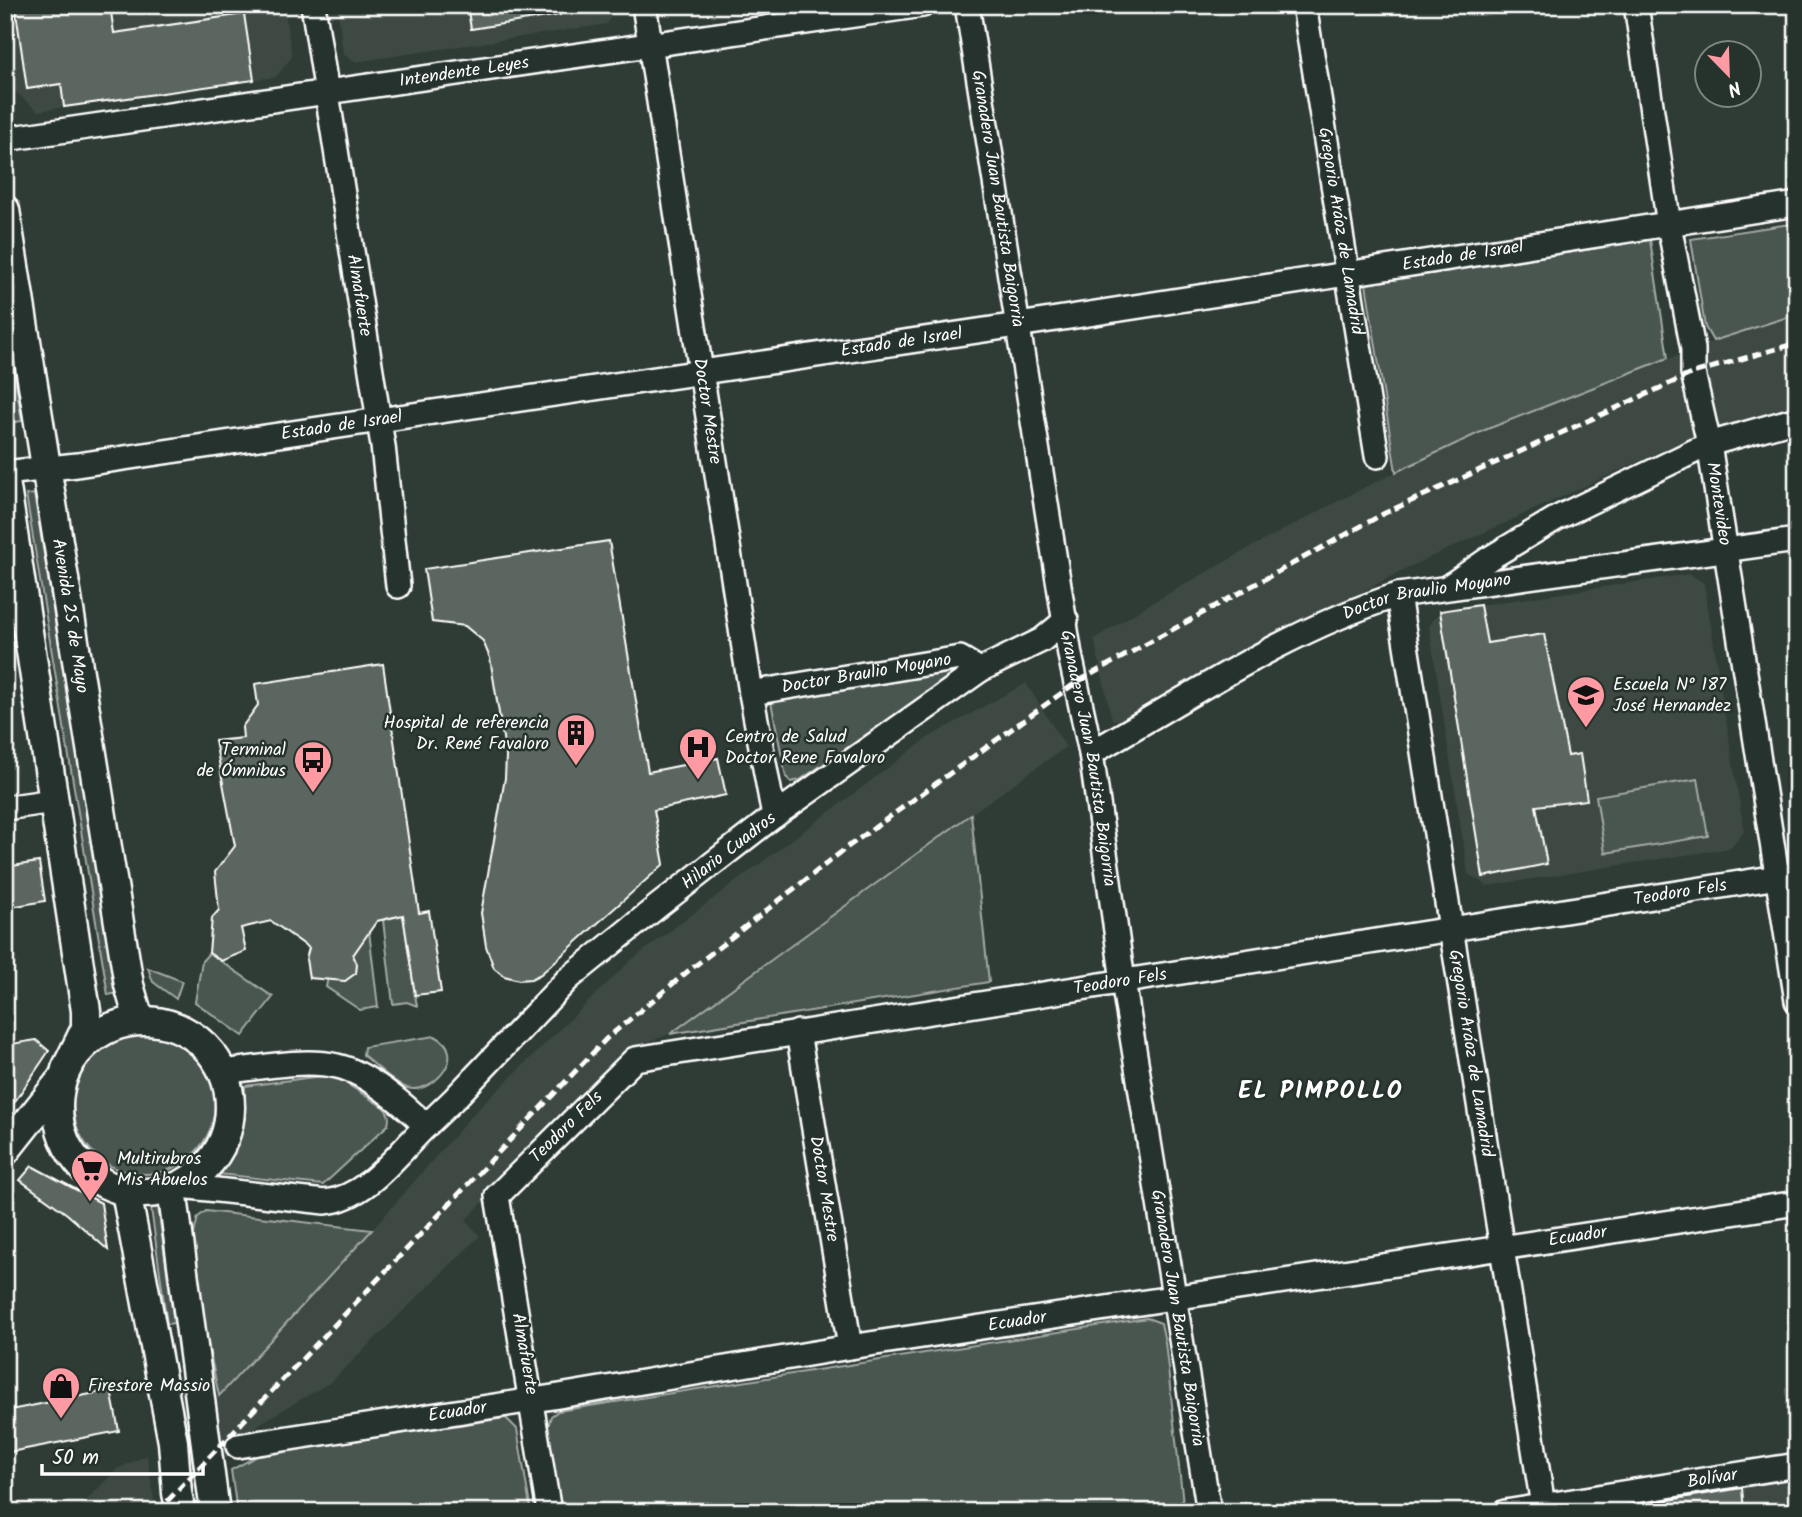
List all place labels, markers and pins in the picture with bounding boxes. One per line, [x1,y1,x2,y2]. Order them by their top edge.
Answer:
place label: Escuela N° 187 José Hernandez [1613,671,1731,721]
school or university icon: Escuela N° 187 José Hernandez [1565,674,1607,729]
place label: Hospital de referencia Dr. René Favaloro [384,709,549,759]
building icon: Hospital de referencia Dr. René Favaloro [555,712,597,767]
place label: Centro de Salud Doctor Rene Favaloro [725,723,885,773]
hospital icon: Centro de Salud Doctor Rene Favaloro [677,726,719,781]
place label: Terminal de Ómnibus [197,736,287,786]
bus stop icon: Terminal de Ómnibus [292,739,334,794]
place label: Multirubros Mis Abuelos [117,1145,208,1195]
supermarket icon: Multirubros Mis Abuelos [69,1148,111,1203]
shop icon: Firestore Massio [40,1365,82,1420]
place label: Firestore Massio [88,1372,210,1401]

